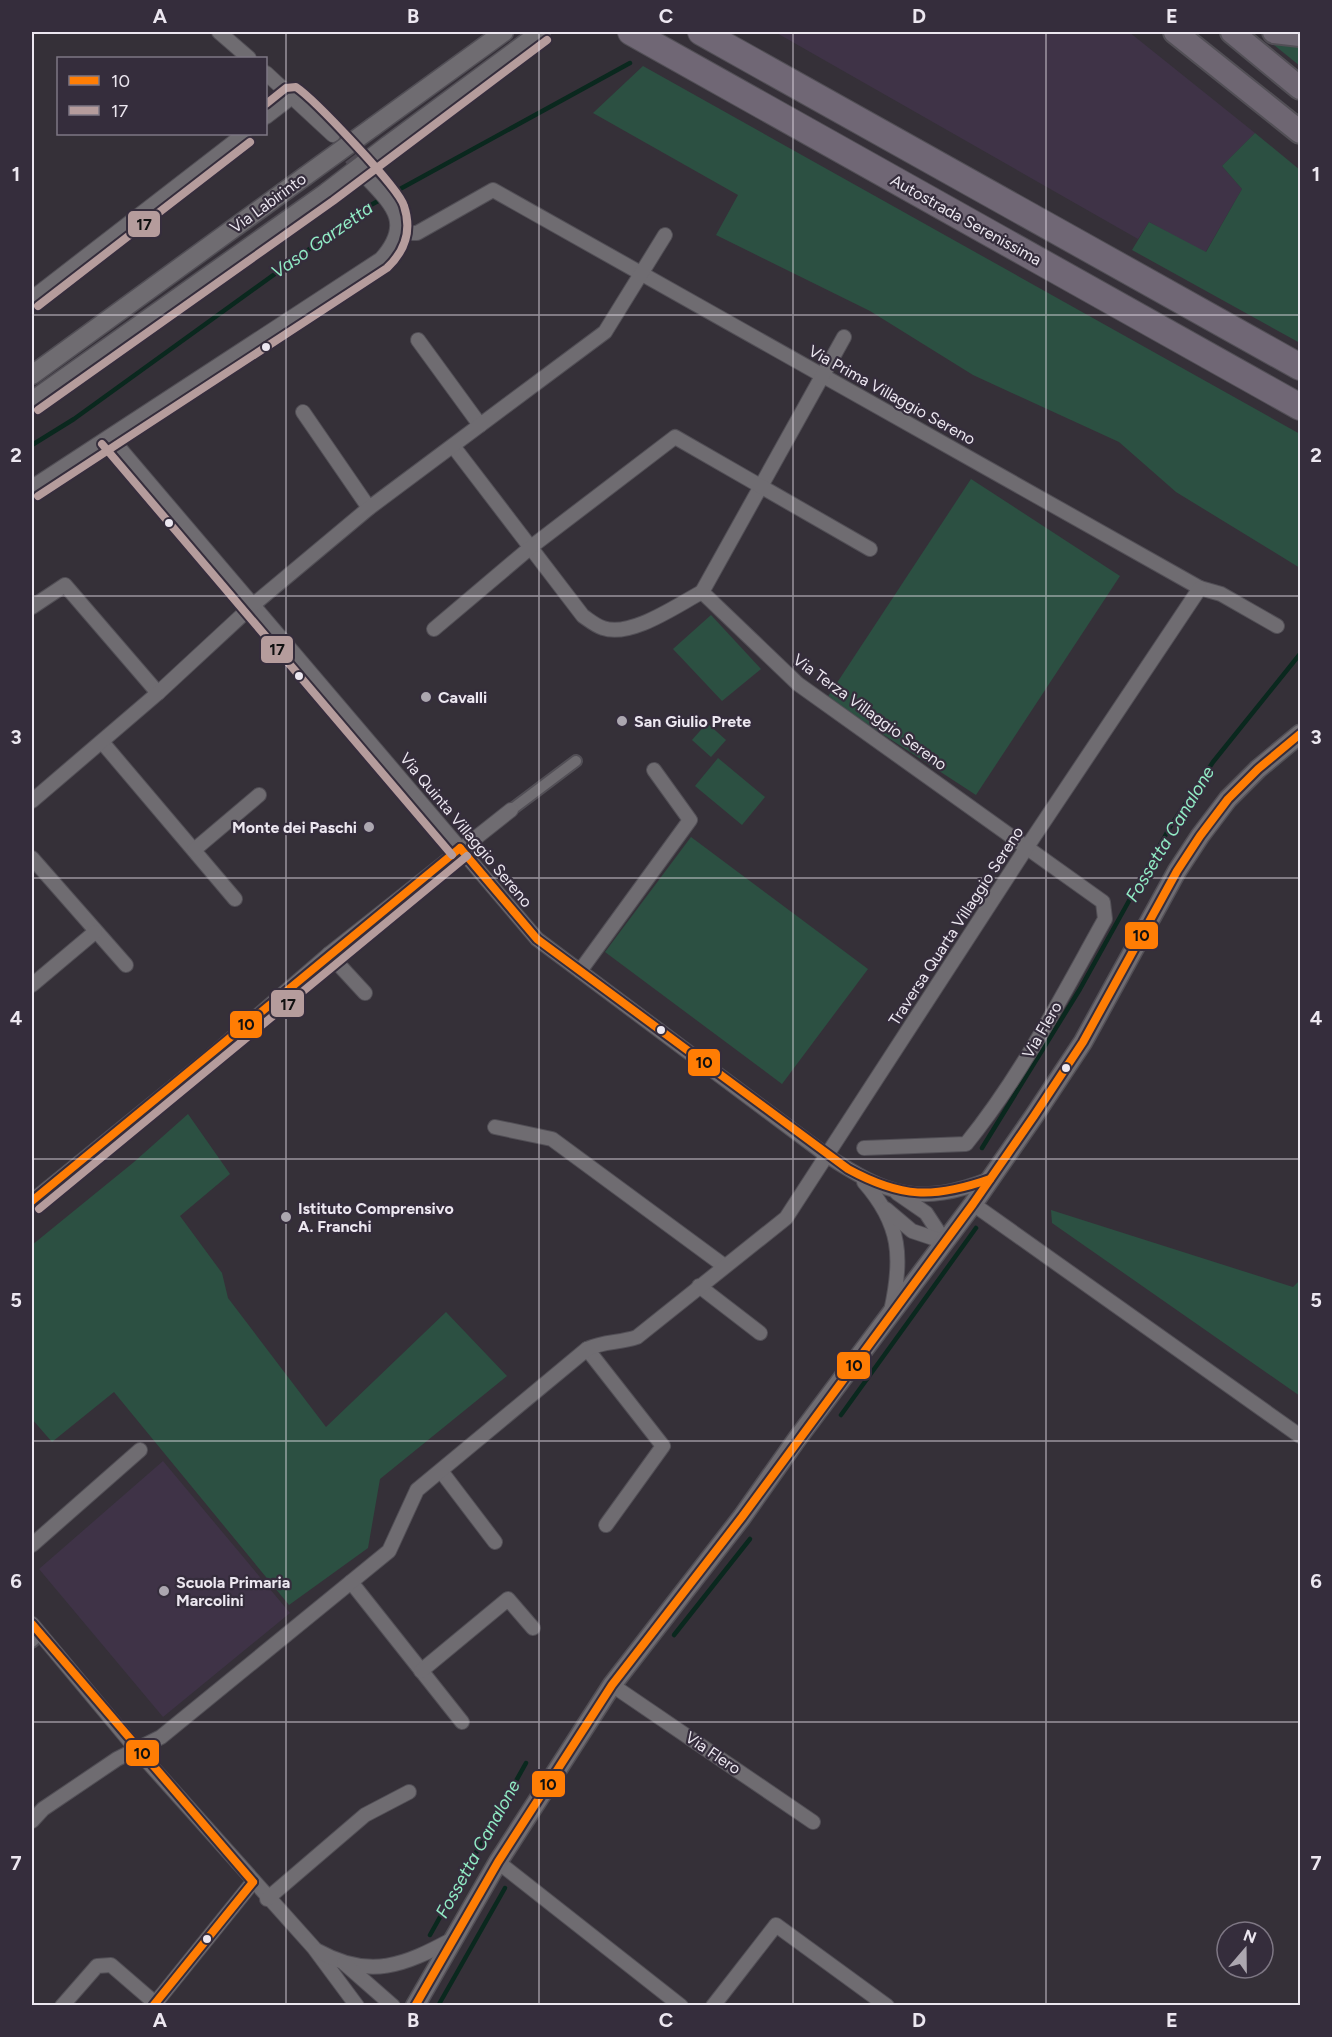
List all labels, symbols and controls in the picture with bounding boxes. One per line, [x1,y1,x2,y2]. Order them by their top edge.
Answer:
text: A [153,4,168,28]
text: B [407,4,419,28]
text: C [659,4,673,28]
text: D [912,4,926,28]
text: E [1166,4,1178,28]
legend [57,57,267,135]
text: 10 [111,70,130,92]
text: 17 [111,100,128,122]
text: 1 [12,162,20,186]
text: 1 [1312,162,1320,186]
street label: Via Labirinto [226,169,310,237]
street label: Autostrada Serenissima [887,171,1045,269]
water label: Vaso Garzetta [267,197,377,283]
line badge: 17 [127,210,161,238]
text: 17 [136,215,152,234]
unlabelled marker [260,341,272,353]
street label: Via Prima Villaggio Sereno [805,341,979,449]
text: 2 [10,443,22,467]
text: 2 [1310,443,1322,467]
unlabelled marker [163,517,175,529]
line badge: 17 [260,635,294,664]
text: 17 [269,640,285,659]
street label: Via Terza Villaggio Sereno [789,650,951,774]
unlabelled marker [293,670,305,682]
place label: Cavalli [438,688,487,707]
marker: Cavalli [419,690,433,704]
place label: San Giulio Prete [634,712,751,731]
marker: San Giulio Prete [615,714,629,728]
text: 3 [10,725,22,749]
text: 3 [1310,725,1322,749]
street label: Via Quinta Villaggio Sereno [396,749,536,911]
water label: Fossetta Canalone [1121,762,1219,906]
place label: Monte dei Paschi [232,818,357,837]
marker: Monte dei Paschi [362,820,376,834]
street label: Traversa Quarta Villaggio Sereno [885,823,1027,1029]
line badge: 10 [1124,921,1159,950]
text: 10 [1132,926,1150,945]
line badge: 17 [270,989,305,1018]
text: 17 [280,995,296,1014]
street label: Via Flero [1018,998,1066,1062]
text: 4 [10,1006,23,1030]
text: 4 [1310,1006,1323,1030]
line badge: 10 [229,1010,263,1039]
text: 10 [237,1015,255,1034]
unlabelled marker [655,1024,667,1036]
line badge: 10 [687,1048,721,1077]
text: 10 [695,1053,713,1072]
unlabelled marker [1060,1062,1072,1074]
place label: Istituto Comprensivo A. Franchi [298,1199,454,1236]
marker: Istituto Comprensivo A. Franchi [279,1210,293,1224]
text: 5 [10,1288,22,1312]
text: 5 [1310,1288,1322,1312]
line badge: 10 [836,1351,871,1380]
text: 10 [845,1356,863,1375]
text: 6 [10,1569,22,1593]
text: 6 [1310,1569,1322,1593]
place label: Scuola Primaria Marcolini [176,1573,290,1610]
marker: Scuola Primaria Marcolini [157,1584,171,1598]
street label: Via Flero [682,1728,744,1778]
line badge: 10 [125,1739,160,1767]
text: 10 [133,1744,151,1763]
line badge: 10 [531,1770,566,1798]
text: 10 [539,1775,557,1794]
water label: Fossetta Canalone [431,1776,525,1922]
text: 7 [10,1851,22,1875]
text: 7 [1310,1851,1322,1875]
north arrow [1215,1920,1275,1980]
text: N [1241,1925,1259,1947]
unlabelled marker [201,1933,213,1945]
text: A [153,2008,168,2032]
text: B [407,2008,419,2032]
text: C [659,2008,673,2032]
text: D [912,2008,926,2032]
text: E [1166,2008,1178,2032]

